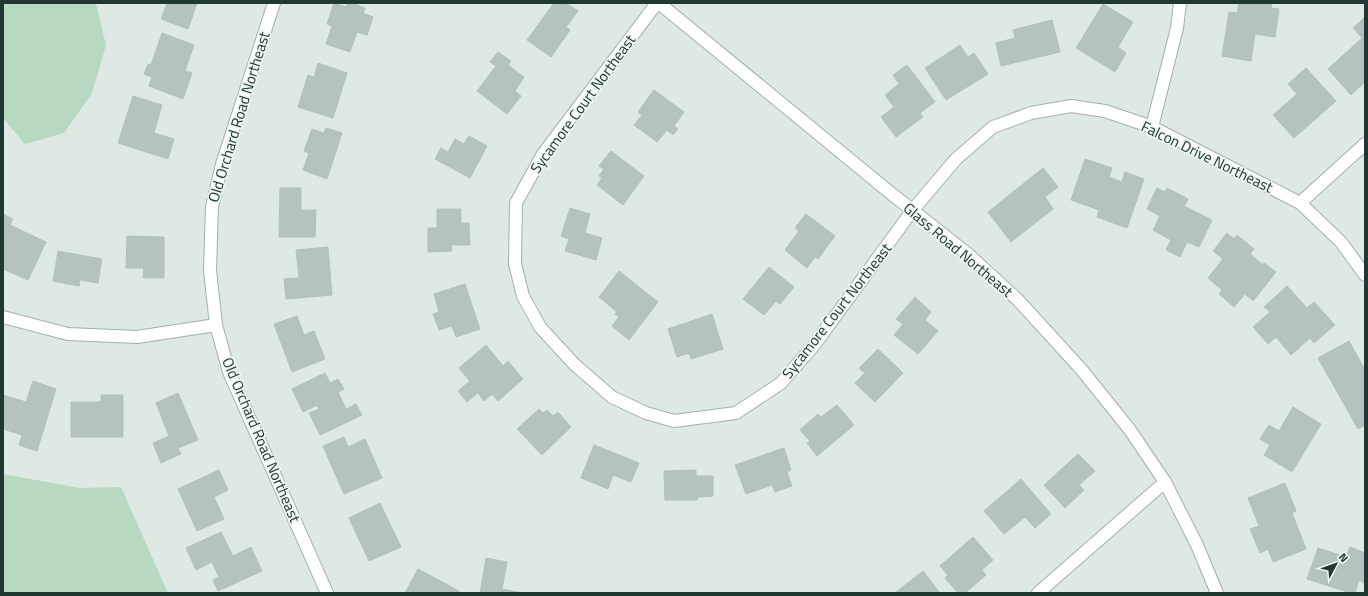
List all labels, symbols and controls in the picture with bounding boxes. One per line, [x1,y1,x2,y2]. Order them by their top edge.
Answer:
street label: Old Orchard Road Northeast [202,28,276,205]
street label: Sycamore Court Northeast [524,29,641,178]
street label: Falcon Drive Northeast [1137,115,1278,199]
street label: Glass Road Northeast [898,197,1019,303]
street label: Sycamore Court Northeast [776,237,898,384]
street label: Old Orchard Road Northeast [216,354,307,527]
north arrow [1316,544,1356,584]
text: N [1335,549,1352,566]

